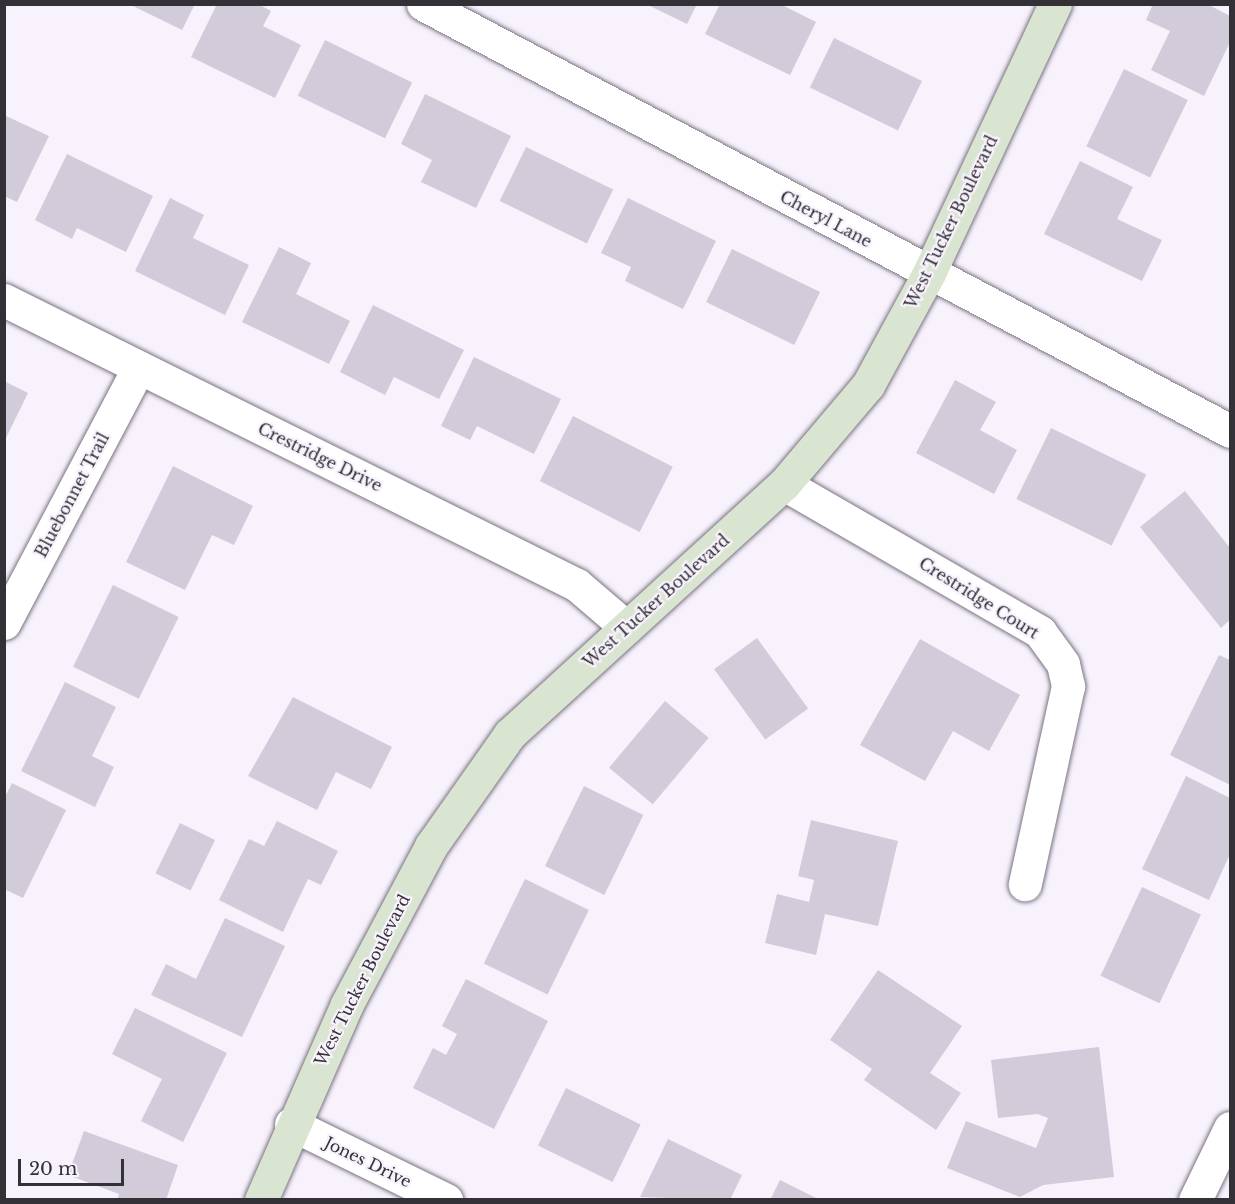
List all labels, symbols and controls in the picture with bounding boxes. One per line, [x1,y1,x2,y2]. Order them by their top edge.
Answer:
street label: West Tucker Boulevard [901,132,1001,312]
street label: Cheryl Lane [777,187,875,251]
street label: Crestridge Drive [255,419,385,495]
street label: Bluebonnet Trail [31,429,113,561]
street label: West Tucker Boulevard [579,530,733,672]
street label: Crestridge Court [916,553,1042,643]
street label: West Tucker Boulevard [310,891,414,1069]
street label: Jones Drive [321,1133,415,1191]
scale bar [21,1147,128,1185]
text: 20 m [29,1158,77,1180]

